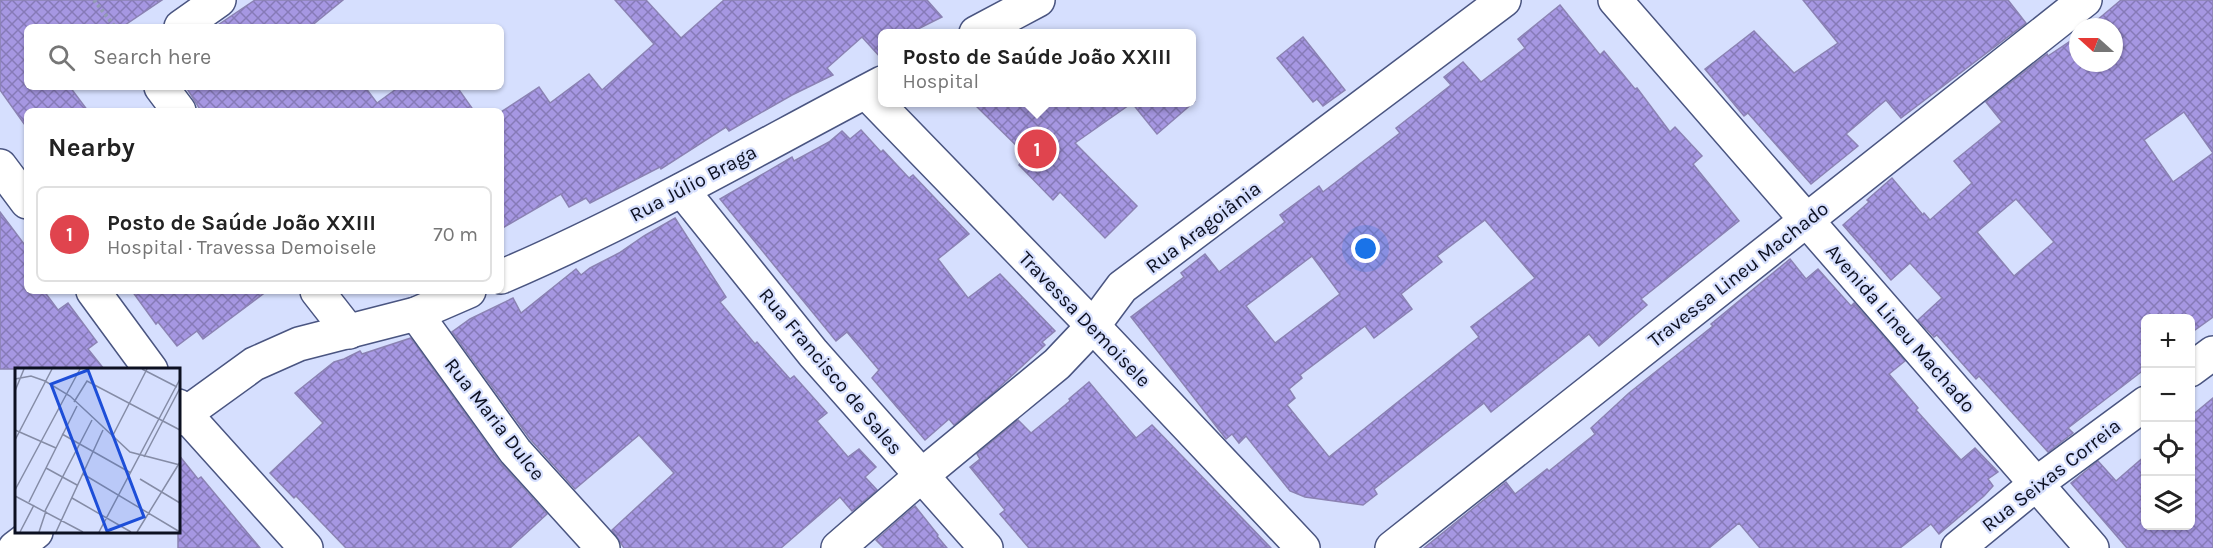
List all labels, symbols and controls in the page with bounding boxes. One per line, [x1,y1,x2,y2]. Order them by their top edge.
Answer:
north arrow [2069,18,2123,72]
search box [24,24,504,90]
popup [878,29,1196,107]
icon: search [45,41,78,74]
text: Search here [93,44,211,70]
text: Posto de Saúde João XXIII [903,44,1171,70]
text: Hospital [903,70,979,93]
pin: 1 [1018,126,1056,172]
text: Nearby [48,132,135,163]
street label: Rua Júlio Braga [626,140,761,227]
street label: Rua Aragoiânia [1141,177,1265,278]
street label: Travessa Lineu Machado [1644,197,1833,352]
text: Posto de Saúde João XXIII [107,210,376,236]
text: 1 [66,223,73,246]
text: 70 m [433,223,478,246]
your location [1351,234,1380,263]
text: Hospital · Travessa Demoisele [107,236,376,259]
street label: Avenida Lineu Machado [1821,239,1980,417]
street label: Travessa Demoisele [1014,247,1155,392]
street label: Rua Francisco de Sales [754,283,907,459]
map controls [2141,314,2195,530]
button: + [2141,314,2195,368]
street label: Rua Maria Dulce [440,354,549,485]
inset map [15,368,180,533]
button: − [2141,368,2195,422]
street label: Rua Seixas Correia [1977,414,2125,537]
button: locate [2141,422,2195,476]
button: layers [2141,476,2195,530]

